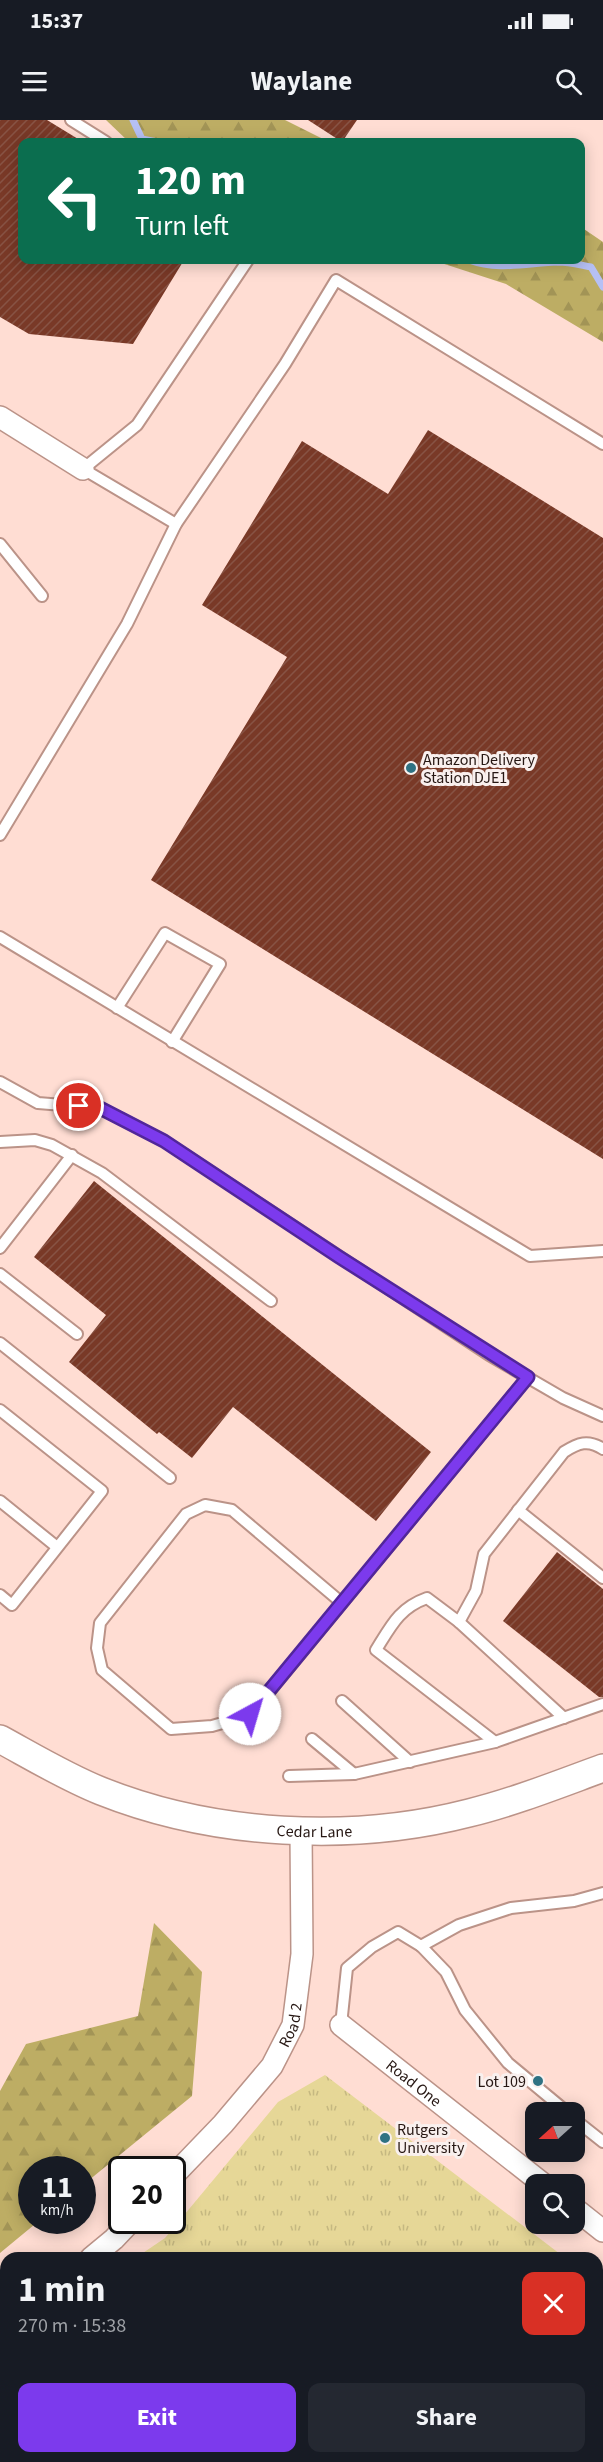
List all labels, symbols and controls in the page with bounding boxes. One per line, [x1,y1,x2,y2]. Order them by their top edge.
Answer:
text: 15:37 [30,5,83,37]
text: Waylane [251,62,352,101]
icon: menu [18,65,51,98]
icon: search [552,65,585,98]
text: 120 m [135,151,246,211]
icon: left [36,162,114,240]
text: Turn left [135,207,229,246]
place label: Amazon Delivery Station DJE1 [423,749,535,789]
marker: Amazon Delivery Station DJE1 [404,761,418,775]
pin [53,1080,104,1131]
icon: arrive [62,1089,95,1122]
position arrow [218,1682,282,1746]
street label: Cedar Lane [276,1820,353,1843]
street label: Road 2 [273,2002,308,2051]
street label: Road One [381,2055,446,2112]
place label: Lot 109 [478,2071,526,2093]
marker: Lot 109 [531,2074,545,2088]
north arrow [525,2102,585,2162]
map controls [525,2102,585,2234]
place label: Rutgers University [397,2119,465,2159]
marker: Rutgers University [378,2131,392,2145]
speed limit sign: 20 [108,2156,186,2234]
text: 11 [41,2166,73,2209]
button: search [525,2174,585,2234]
text: km/h [40,2200,74,2221]
text: 1 min [18,2264,106,2315]
button: close [522,2272,585,2335]
text: 270 m · 15:38 [18,2312,126,2340]
button: Exit [18,2383,296,2452]
button: Share [308,2383,585,2452]

